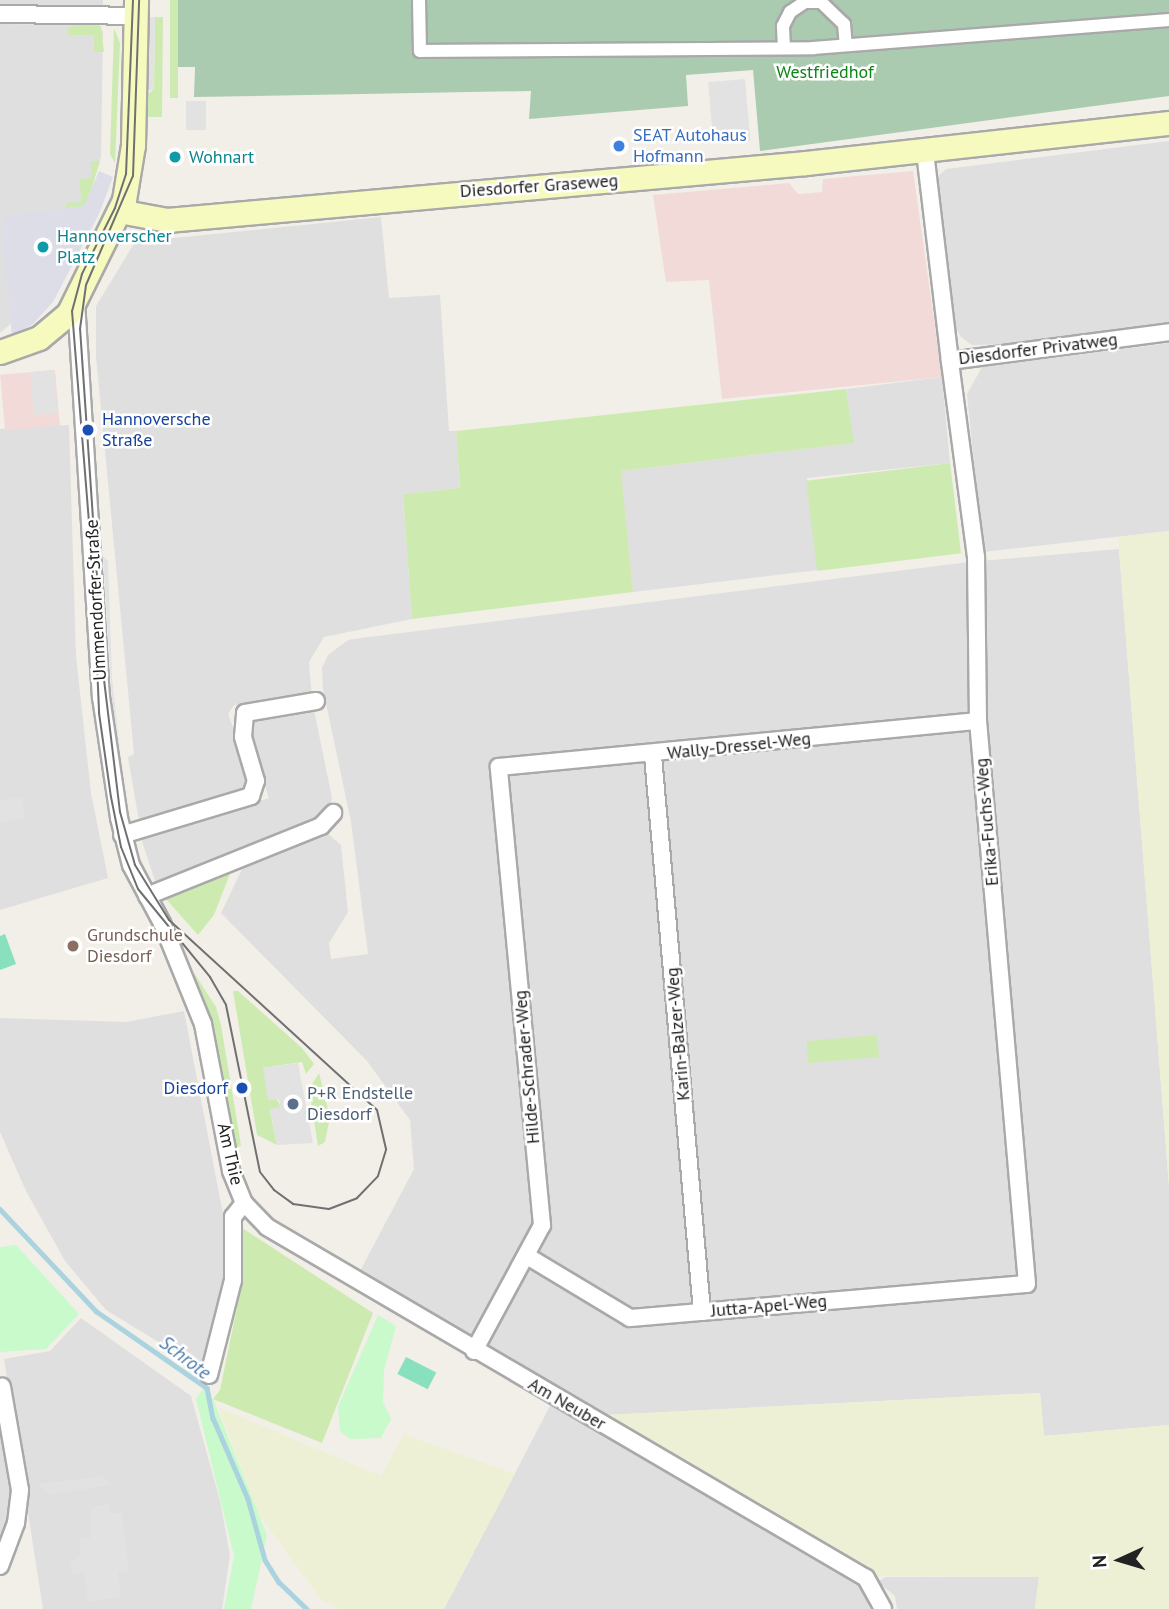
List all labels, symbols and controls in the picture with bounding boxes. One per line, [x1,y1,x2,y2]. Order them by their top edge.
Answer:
park label: Westfriedhof [776,61,874,83]
place label: SEAT Autohaus Hofmann [633,125,748,168]
marker: SEAT Autohaus Hofmann [611,138,627,154]
place label: Wohnart [189,146,254,168]
marker: Wohnart [167,149,183,165]
street label: Diesdorfer Graseweg [459,170,619,202]
place label: Hannoverscher Platz [57,226,172,268]
marker: Hannoverscher Platz [35,239,51,255]
street label: Diesdorfer Privatweg [957,329,1119,369]
place label: Hannoversche Straße [102,409,211,452]
marker: Hannoversche Straße [80,422,96,438]
street label: Ummendorfer Straße [81,519,111,681]
street label: Wally-Dressel-Weg [666,728,812,764]
street label: Erika-Fuchs-Weg [971,757,1003,887]
place label: Grundschule Diesdorf [87,925,183,968]
marker: Grundschule Diesdorf [65,938,81,954]
street label: Karin-Balzer-Weg [661,966,695,1102]
street label: Hilde-Schrader-Weg [510,989,544,1145]
place label: Diesdorf [163,1077,228,1099]
marker: Diesdorf [234,1080,250,1096]
place label: P+R Endstelle Diesdorf [307,1083,413,1126]
marker: P+R Endstelle Diesdorf [285,1096,301,1112]
street label: Am Thie [212,1121,248,1187]
street label: Jutta-Apel-Weg [710,1290,828,1322]
water label: Schrote [155,1331,215,1385]
street label: Am Neuber [524,1373,610,1435]
north arrow [1085,1525,1155,1595]
text: N [1087,1554,1111,1569]

